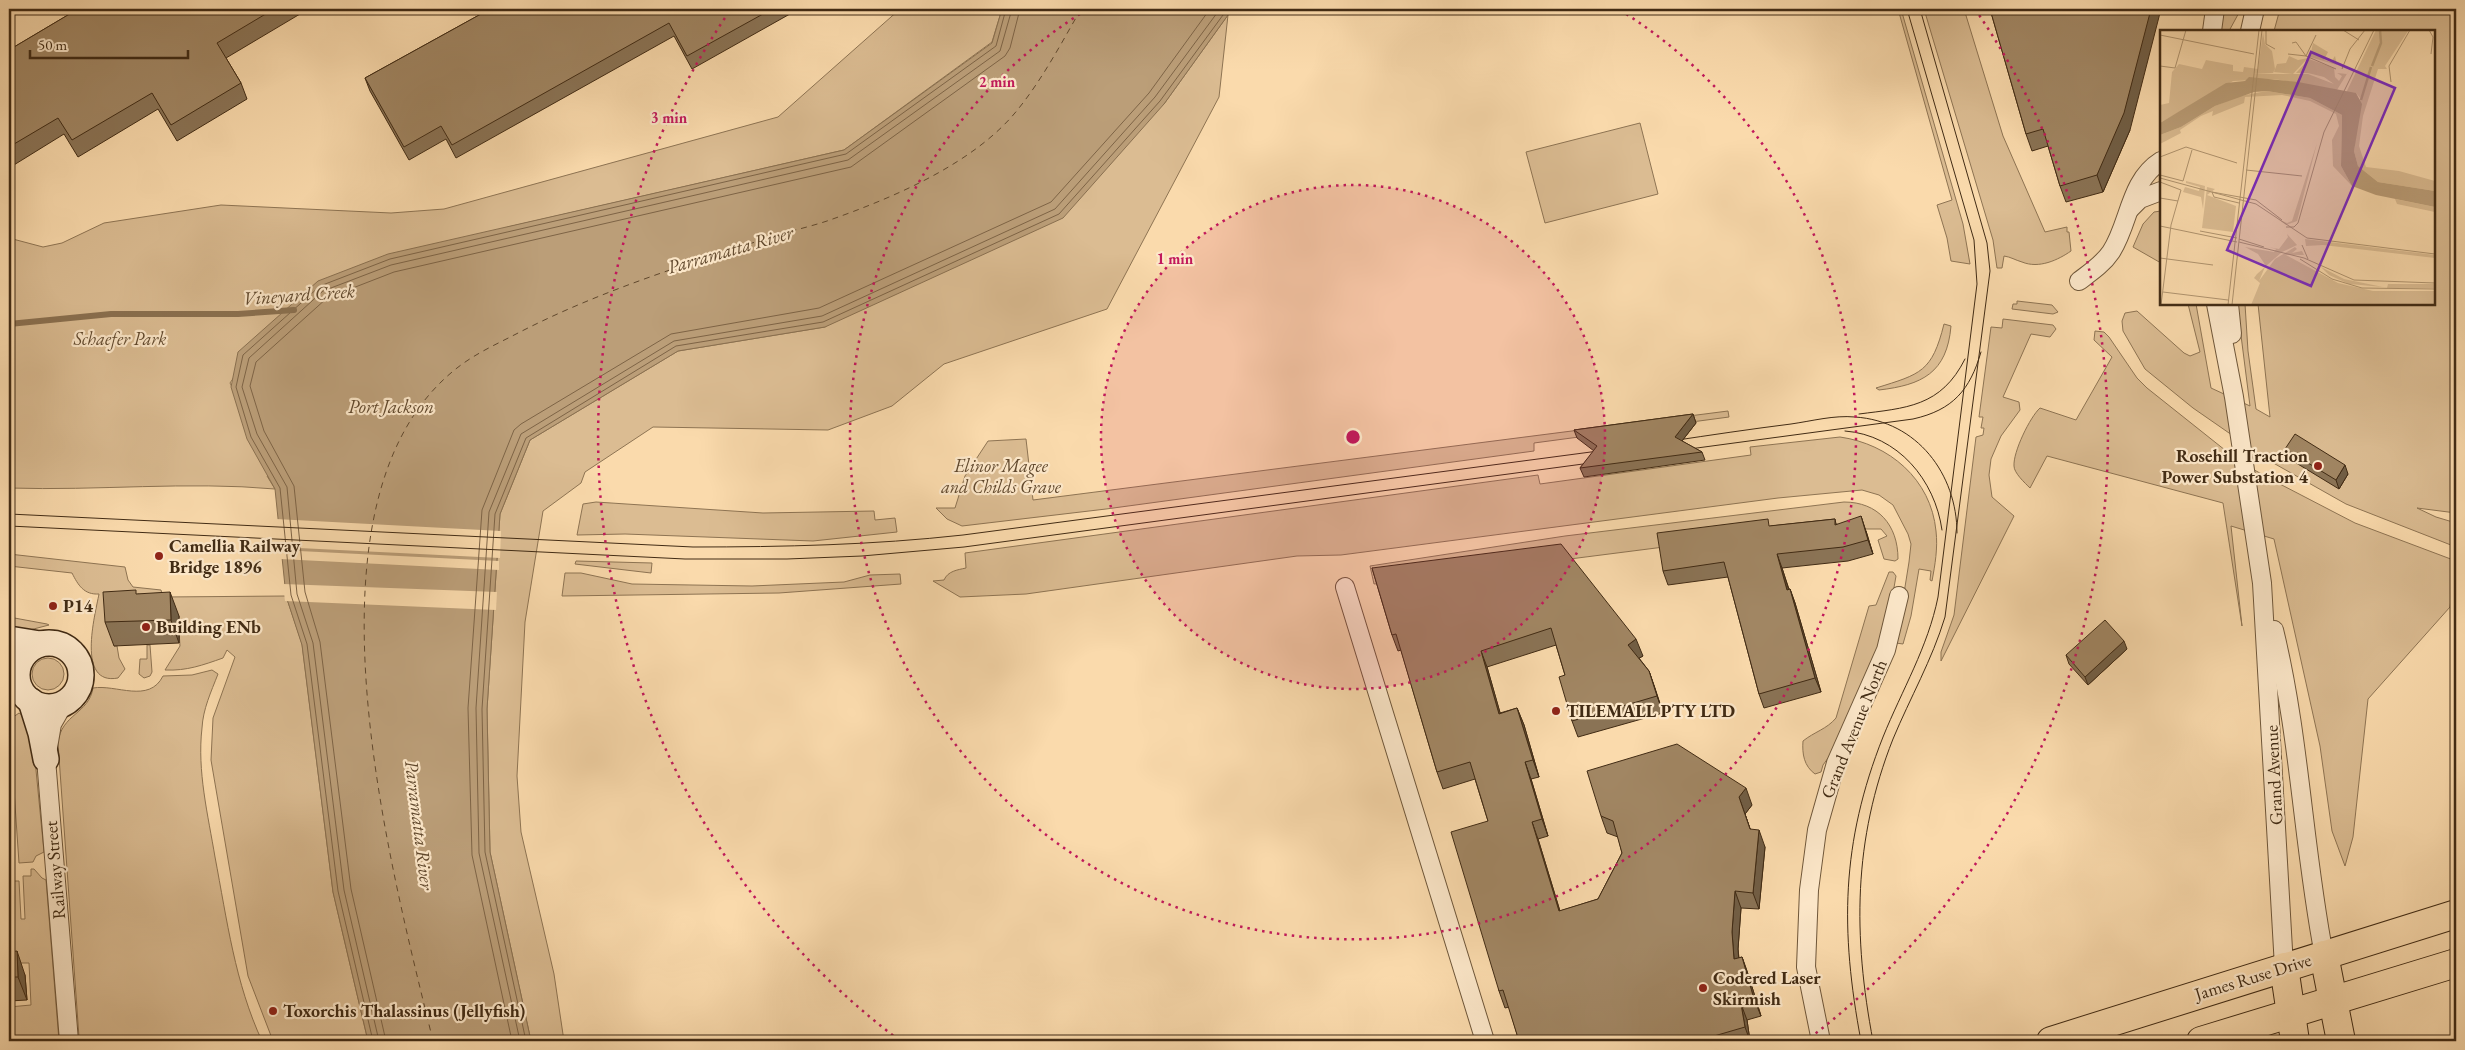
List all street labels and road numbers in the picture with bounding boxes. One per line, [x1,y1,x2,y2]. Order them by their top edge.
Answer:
street label: Grand Avenue North [1815,656,1892,802]
street label: Grand Avenue [2259,724,2288,826]
street label: Railway Street [39,819,70,920]
street label: James Ruse Drive [2190,948,2314,1006]

